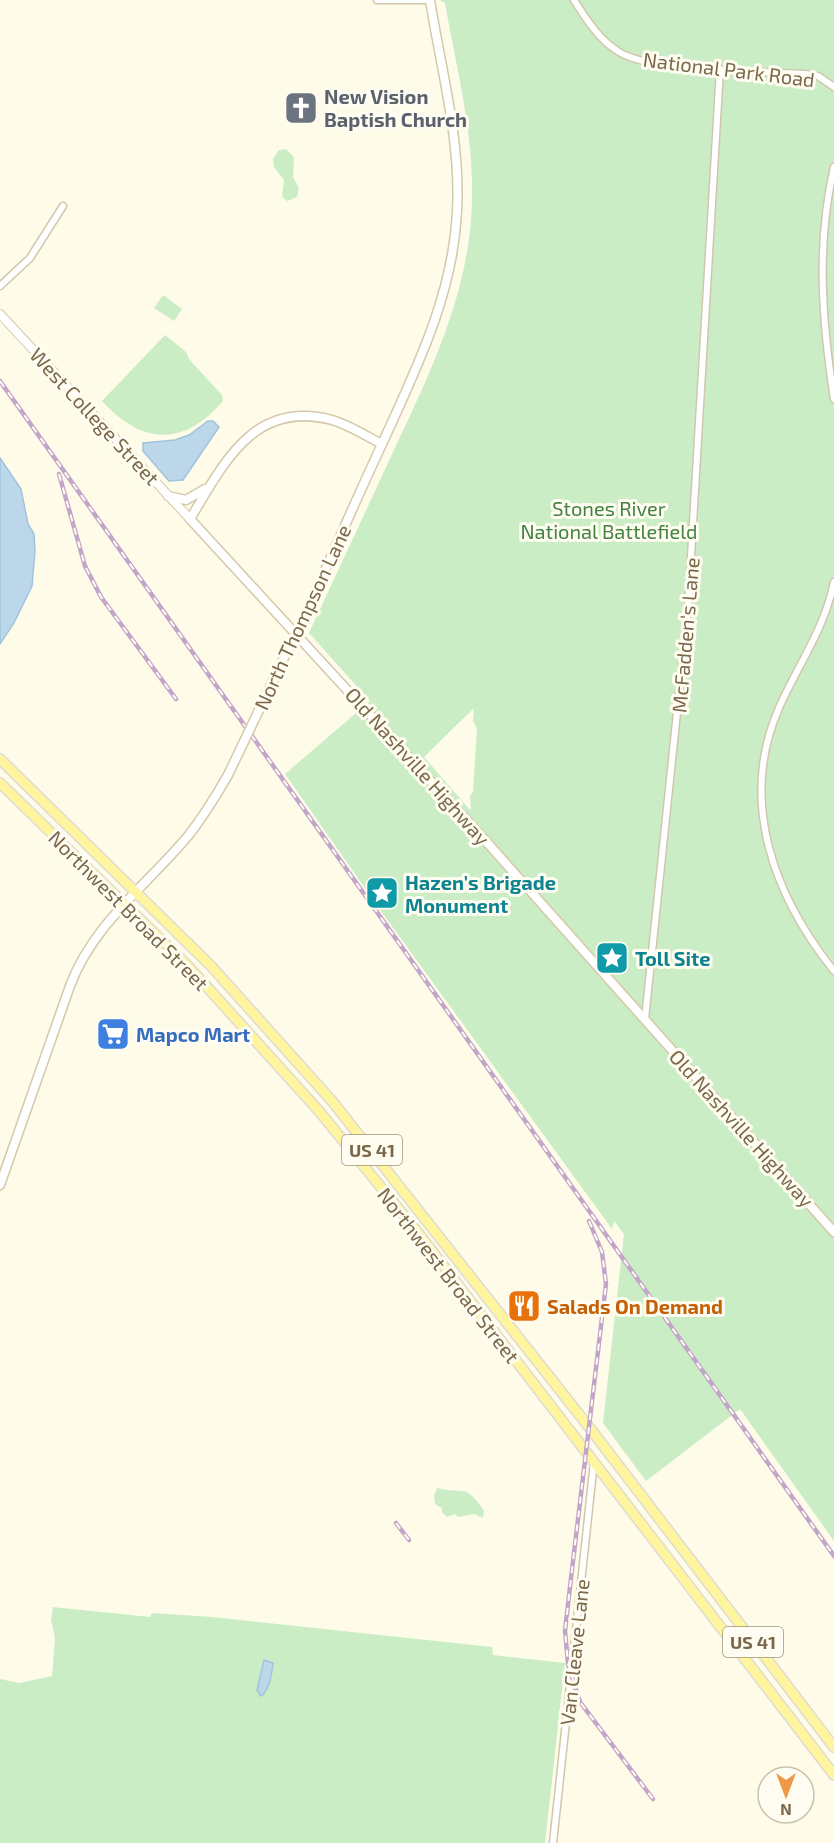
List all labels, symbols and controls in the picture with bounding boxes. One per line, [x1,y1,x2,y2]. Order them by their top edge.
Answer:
street label: National Park Road [642,47,816,91]
place label: New Vision Baptish Church [324,84,467,131]
church icon: New Vision Baptish Church [283,90,319,126]
street label: West College Street [25,342,165,490]
park label: Stones River National Battlefield [520,496,698,543]
street label: North Thompson Lane [249,521,355,713]
street label: McFadden's Lane [666,556,704,714]
street label: Old Nashville Highway [341,682,495,850]
street label: Northwest Broad Street [44,825,214,995]
place label: Hazen's Brigade Monument [405,870,556,917]
place icon: Hazen's Brigade Monument [364,875,400,911]
place icon: Toll Site [594,940,630,976]
place label: Toll Site [635,946,711,970]
supermarket icon: Mapco Mart [95,1016,131,1052]
place label: Mapco Mart [136,1022,250,1046]
street label: Old Nashville Highway [665,1044,819,1212]
road number: US 41 [342,1135,402,1165]
street label: Northwest Broad Street [373,1182,525,1368]
restaurant icon: Salads On Demand [506,1288,542,1324]
place label: Salads On Demand [547,1294,723,1318]
street label: Van Cleave Lane [554,1578,594,1726]
road number: US 41 [723,1627,783,1657]
north arrow [756,1765,816,1825]
text: N [780,1801,792,1820]

